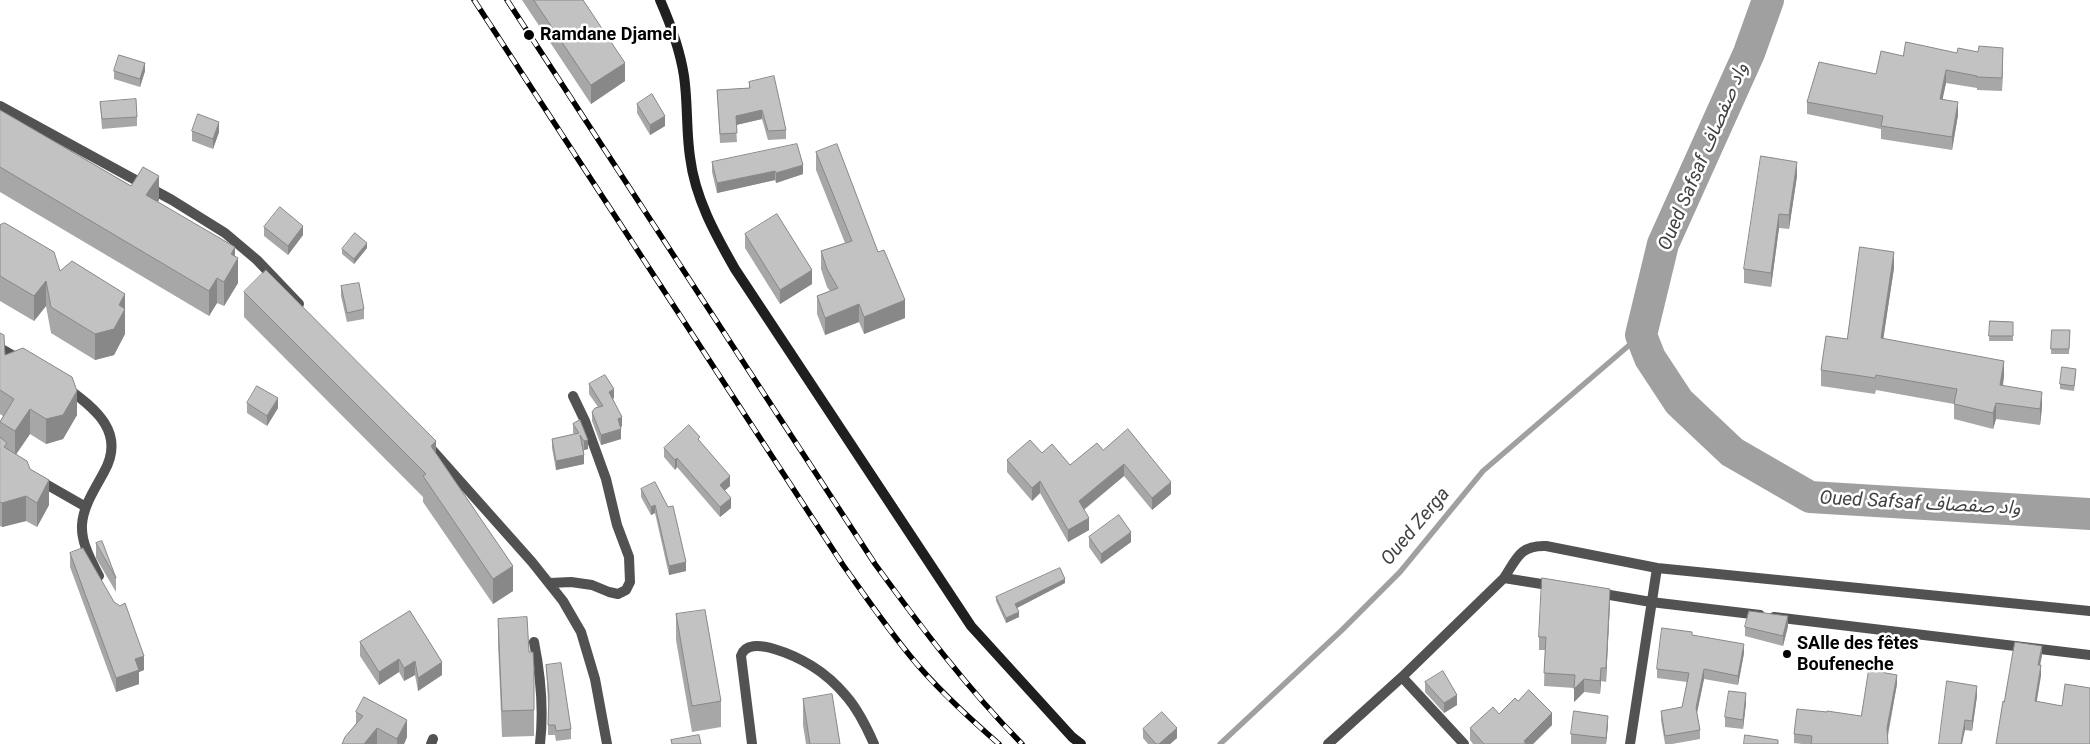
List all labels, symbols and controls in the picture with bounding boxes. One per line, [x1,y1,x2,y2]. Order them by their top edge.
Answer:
place label: Ramdane Djamel [540,24,677,46]
marker: Ramdane Djamel [522,28,536,42]
water label: Oued Safsaf واد صفصاف [1654,60,1754,254]
water label: Oued Zerga [1377,483,1455,571]
water label: Oued Safsaf واد صفصاف [1819,487,2021,521]
place label: SAlle des fêtes Boufeneche [1797,633,1918,676]
marker: SAlle des fêtes Boufeneche [1781,648,1793,660]

